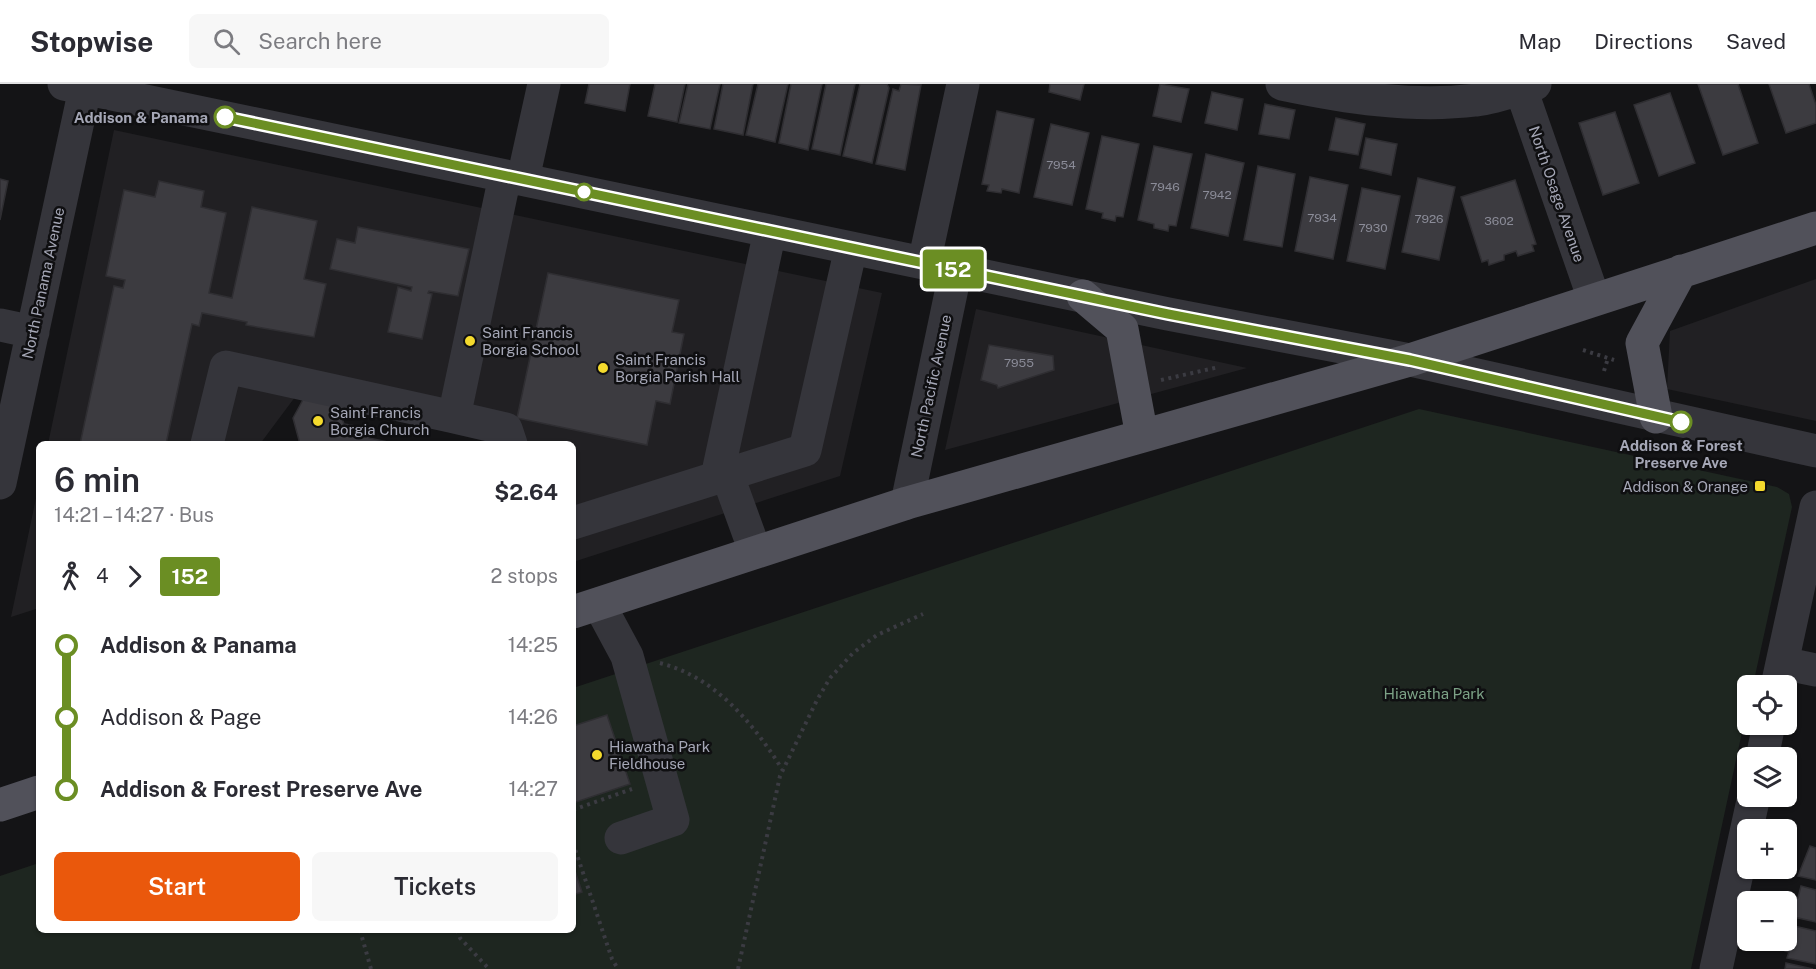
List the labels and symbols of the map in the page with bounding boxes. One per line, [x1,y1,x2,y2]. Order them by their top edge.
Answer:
marker: Addison & Panama [214,106,236,128]
place label: Addison & Panama [74,109,208,126]
street label: North Osage Avenue [1526,124,1588,264]
house number: 7954 [1046,158,1076,172]
house number: 7946 [1150,180,1180,194]
unlabelled marker [575,183,593,201]
house number: 7942 [1202,188,1232,202]
street label: North Panama Avenue [19,206,67,360]
house number: 7934 [1307,211,1337,225]
house number: 7926 [1414,212,1444,226]
house number: 3602 [1484,214,1514,228]
house number: 7930 [1358,221,1388,235]
line badge: 152 [918,250,988,288]
street label: North Pacific Avenue [908,313,954,459]
place label: Saint Francis Borgia School [482,324,579,358]
marker: Saint Francis Borgia School [463,334,477,348]
place label: Saint Francis Borgia Parish Hall [615,351,740,385]
house number: 7955 [1004,356,1034,370]
marker: Saint Francis Borgia Parish Hall [596,361,610,375]
place label: Saint Francis Borgia Church [330,404,429,438]
marker: Addison & Forest Preserve Ave [1670,411,1692,433]
marker: Saint Francis Borgia Church [311,414,325,428]
place label: Addison & Forest Preserve Ave [1619,437,1743,471]
place label: Addison & Orange [1622,478,1748,495]
marker: Addison & Orange [1753,479,1767,493]
park label: Hiawatha Park [1383,685,1485,702]
place label: Hiawatha Park Fieldhouse [609,738,710,772]
marker: Hiawatha Park Fieldhouse [590,748,604,762]

